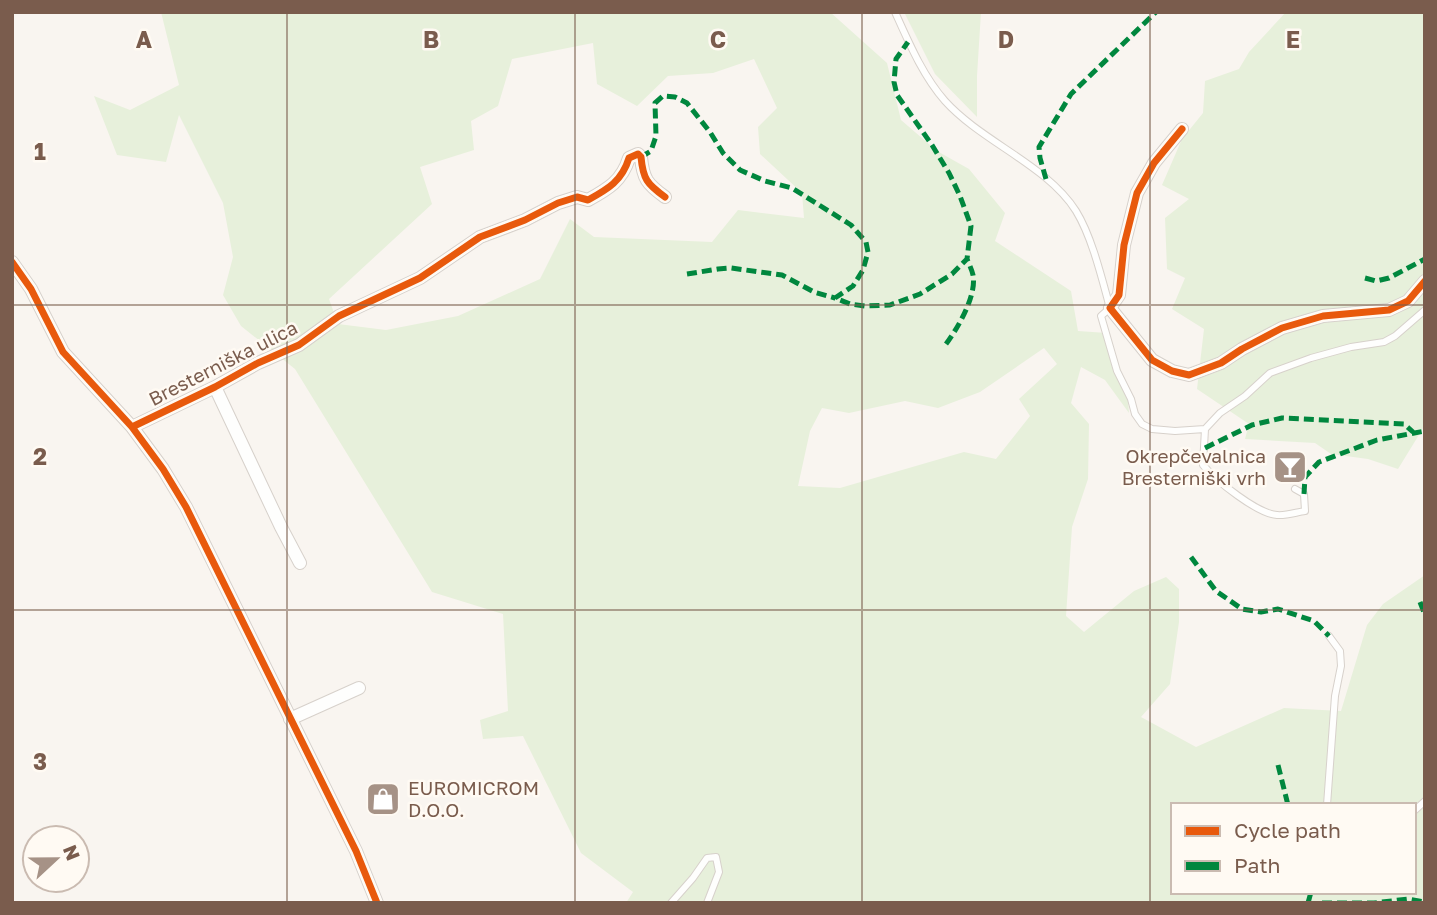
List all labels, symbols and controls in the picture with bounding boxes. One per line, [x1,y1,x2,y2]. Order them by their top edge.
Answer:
text: A [136,25,153,53]
text: B [423,25,439,53]
text: C [710,25,726,53]
text: D [998,25,1014,53]
text: E [1286,25,1300,53]
text: 1 [34,137,46,165]
street label: Bresterniška ulica [145,315,301,410]
text: 2 [33,442,47,470]
place label: Okrepčevalnica Bresterniški vrh [1122,444,1266,489]
bar icon: Okrepčevalnica Bresterniški vrh [1271,448,1309,486]
text: 3 [33,747,47,775]
place label: EUROMICROM D.O.O. [408,776,539,821]
shop icon: EUROMICROM D.O.O. [364,780,402,818]
legend [1171,803,1416,894]
text: Cycle path [1234,817,1341,843]
north arrow [21,824,91,894]
text: N [59,841,86,863]
text: Path [1234,852,1281,878]

